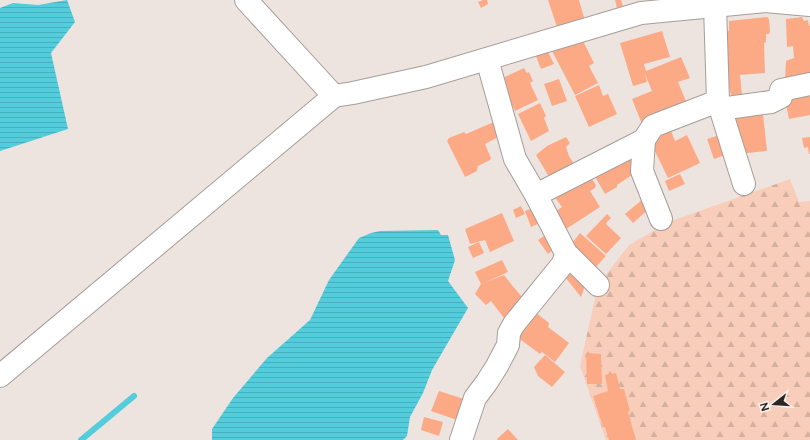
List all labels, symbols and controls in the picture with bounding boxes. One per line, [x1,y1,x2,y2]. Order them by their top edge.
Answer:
north arrow [754,384,794,424]
text: N [757,401,772,413]

